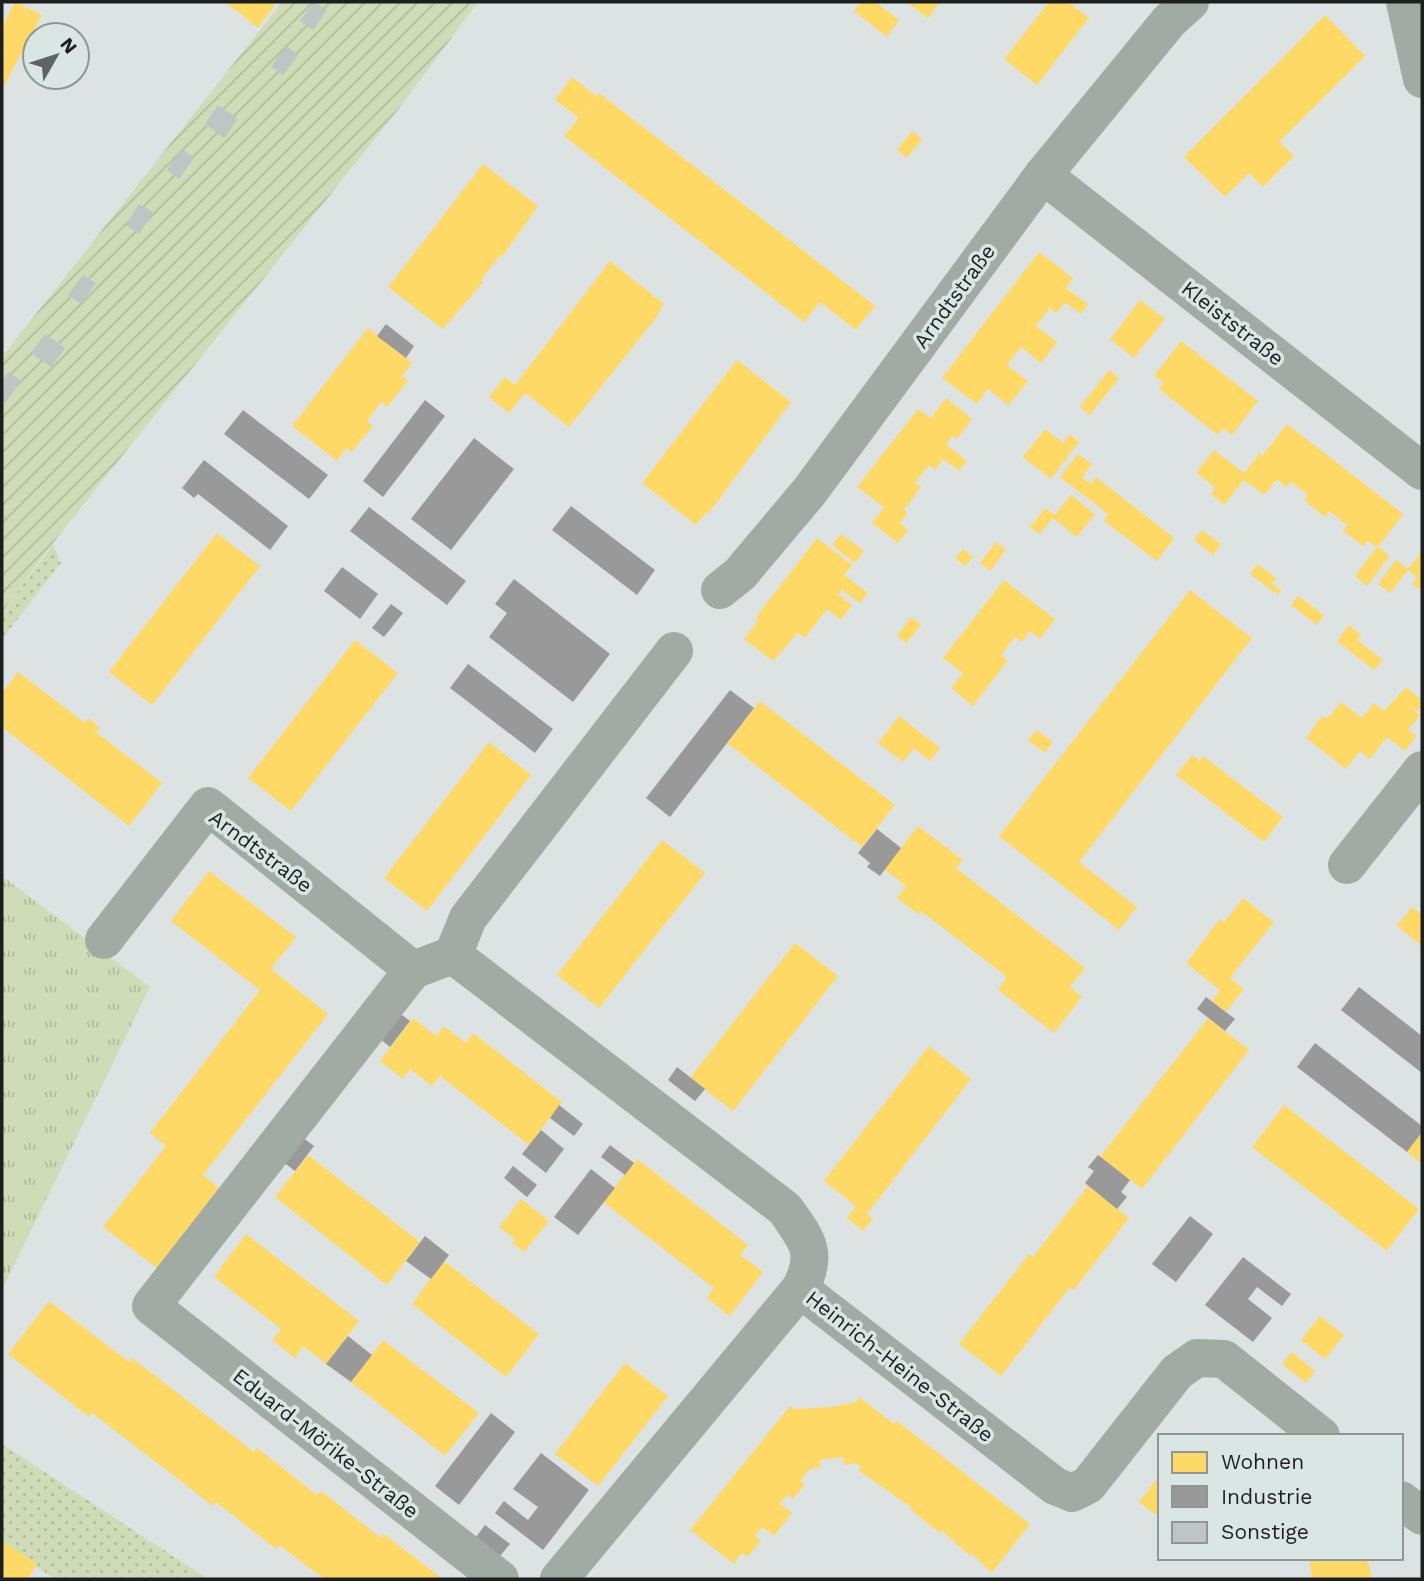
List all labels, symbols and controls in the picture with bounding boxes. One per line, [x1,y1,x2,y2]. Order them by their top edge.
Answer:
north arrow [21,21,91,91]
text: N [55,33,82,58]
street label: Arndtstraße [908,239,1000,353]
street label: Kleiststraße [1177,275,1289,371]
street label: Arndtstraße [205,804,317,898]
street label: Heinrich-Heine-Straße [801,1285,999,1447]
street label: Eduard-Mörike-Straße [228,1363,424,1523]
legend [1158,1434,1403,1560]
text: Wohnen [1221,1449,1304,1474]
text: Industrie [1221,1484,1312,1509]
text: Sonstige [1221,1519,1309,1544]

